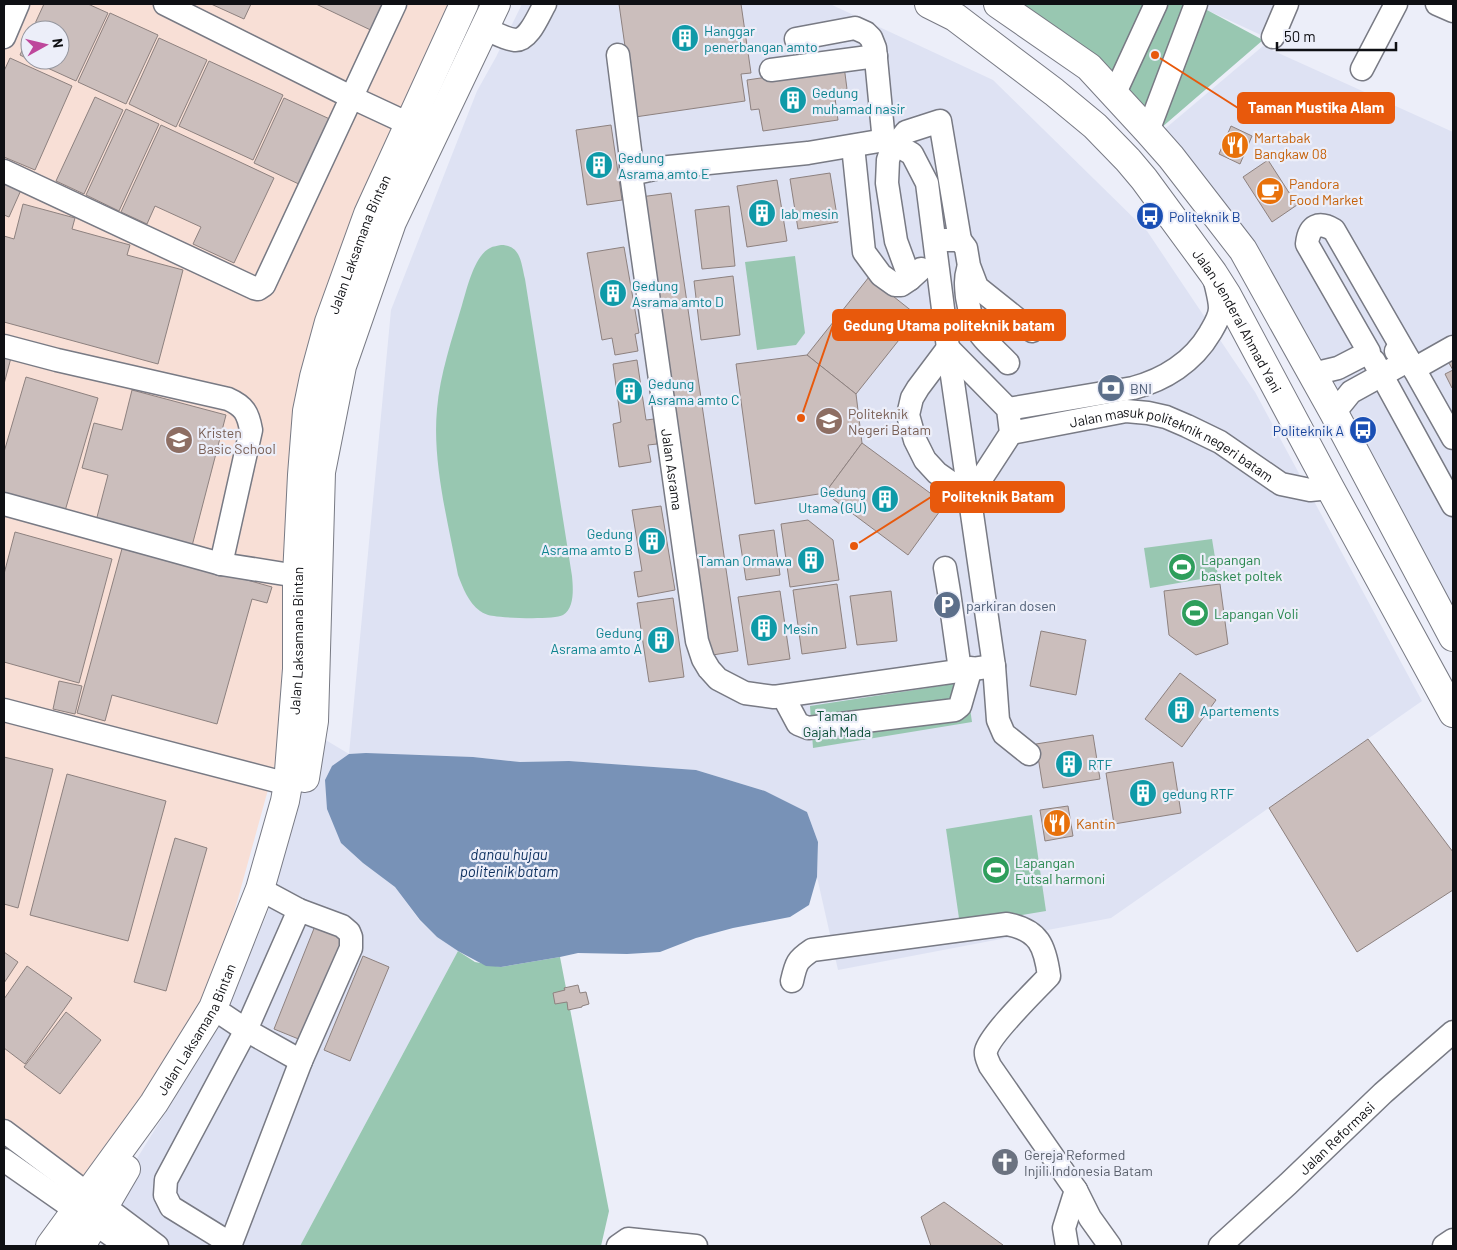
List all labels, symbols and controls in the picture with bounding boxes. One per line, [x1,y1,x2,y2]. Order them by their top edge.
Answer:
north arrow [20,20,70,70]
scale bar [1277,20,1396,52]
place label: Hanggar penerbangan amto [704,22,818,55]
building icon: Hanggar penerbangan amto [670,23,700,53]
text: 50 m [1284,27,1316,45]
text: N [49,37,67,49]
place label: Gedung muhamad nasir [812,84,905,117]
building icon: Gedung muhamad nasir [778,85,808,115]
callout: Taman Mustika Alam [1238,93,1394,123]
text: Taman Mustika Alam [1248,98,1384,116]
place label: Martabak Bangkaw 08 [1254,129,1327,162]
restaurant icon: Martabak Bangkaw 08 [1220,130,1250,160]
place label: Gedung Asrama amto E [618,149,710,182]
building icon: Gedung Asrama amto E [584,150,614,180]
street label: Jalan Laksamana Bintan [324,172,393,316]
place label: Pandora Food Market [1289,175,1364,208]
cafe icon: Pandora Food Market [1255,176,1285,206]
building icon: lab mesin [747,198,777,228]
bus stop icon: Politeknik B [1135,201,1165,231]
place label: lab mesin [781,205,838,222]
place label: Politeknik B [1169,208,1241,225]
street label: Jalan Jenderal Ahmad Yani [1190,245,1286,395]
place label: Gedung Asrama amto D [632,277,724,310]
building icon: Gedung Asrama amto D [598,278,628,308]
callout: Gedung Utama politeknik batam [833,310,1065,340]
text: Gedung Utama politeknik batam [843,316,1055,334]
bank icon: BNI [1096,373,1126,403]
place label: Gedung Asrama amto C [648,375,740,408]
building icon: Gedung Asrama amto C [614,376,644,406]
place label: BNI [1130,380,1152,397]
street label: Jalan masuk politeknik negeri batam [1068,402,1277,485]
place label: Politeknik Negeri Batam [848,405,931,438]
school or university icon: Politeknik Negeri Batam [814,406,844,436]
bus stop icon: Politeknik A [1348,415,1378,445]
place label: Politeknik A [1273,422,1344,439]
place label: Kristen Basic School [198,424,276,457]
school or university icon: Kristen Basic School [164,425,194,455]
street label: Jalan Asrama [659,427,687,511]
callout: Politeknik Batam [931,482,1064,512]
place label: Gedung Utama (GU) [798,483,866,516]
building icon: Gedung Utama (GU) [870,484,900,514]
text: Politeknik Batam [942,487,1054,505]
place label: Gedung Asrama amto B [541,525,633,558]
building icon: Gedung Asrama amto B [637,526,667,556]
building icon: Taman Ormawa [796,545,826,575]
place label: Lapangan basket poltek [1201,551,1282,584]
place label: Taman Ormawa [698,552,792,569]
sports icon: Lapangan basket poltek [1167,552,1197,582]
street label: Jalan Laksamana Bintan [285,566,306,715]
parking icon: parkiran dosen [932,590,962,620]
place label: parkiran dosen [966,597,1056,614]
sports icon: Lapangan Voli [1180,598,1210,628]
place label: Lapangan Voli [1214,605,1299,622]
building icon: Mesin [749,613,779,643]
place label: Mesin [783,620,818,637]
place label: Gedung Asrama amto A [550,624,642,657]
building icon: Gedung Asrama amto A [646,625,676,655]
building icon: Apartements [1166,695,1196,725]
place label: Apartements [1200,702,1280,719]
park label: Taman Gajah Mada [803,707,871,740]
building icon: RTF [1054,749,1084,779]
place label: RTF [1088,756,1113,773]
building icon: gedung RTF [1128,778,1158,808]
place label: gedung RTF [1162,785,1234,802]
restaurant icon: Kantin [1042,808,1072,838]
place label: Kantin [1076,815,1115,832]
water label: danau hujau politenik batam [460,845,558,880]
place label: Lapangan Futsal harmoni [1015,854,1105,887]
sports icon: Lapangan Futsal harmoni [981,855,1011,885]
street label: Jalan Laksamana Bintan [153,961,238,1098]
street label: Jalan Reformasi [1295,1098,1378,1178]
place label: Gereja Reformed Injili Indonesia Batam [1024,1146,1153,1179]
church icon: Gereja Reformed Injili Indonesia Batam [990,1147,1020,1177]

